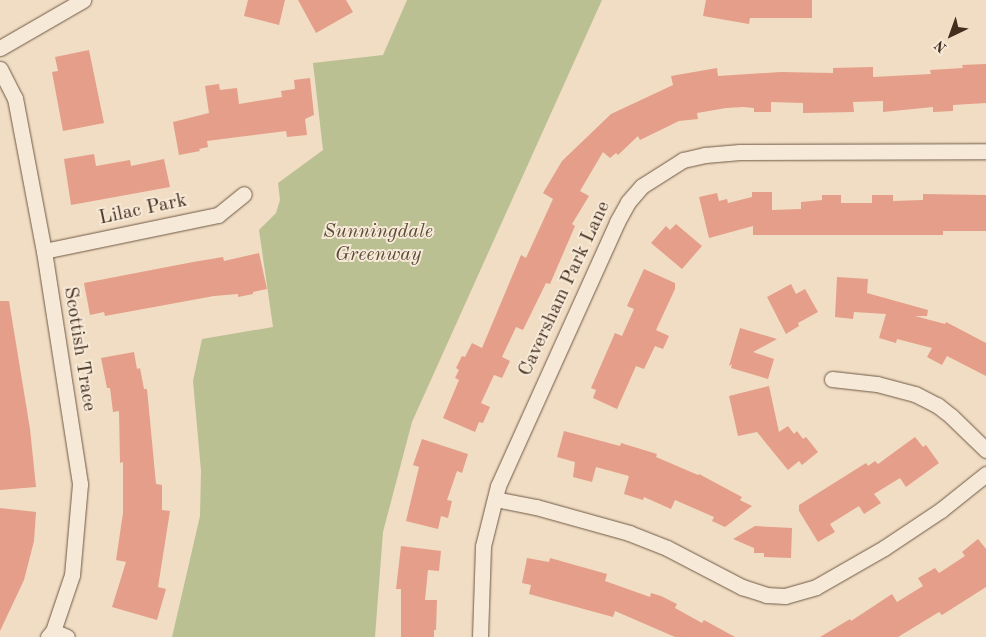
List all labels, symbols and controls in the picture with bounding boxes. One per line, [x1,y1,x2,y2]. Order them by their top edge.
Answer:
north arrow [926,10,976,60]
text: N [932,37,950,55]
street label: Lilac Park [97,189,189,231]
street label: Caversham Park Lane [514,198,616,380]
park label: Sunningdale Greenway [323,220,433,267]
street label: Scottish Trace [57,285,101,413]

